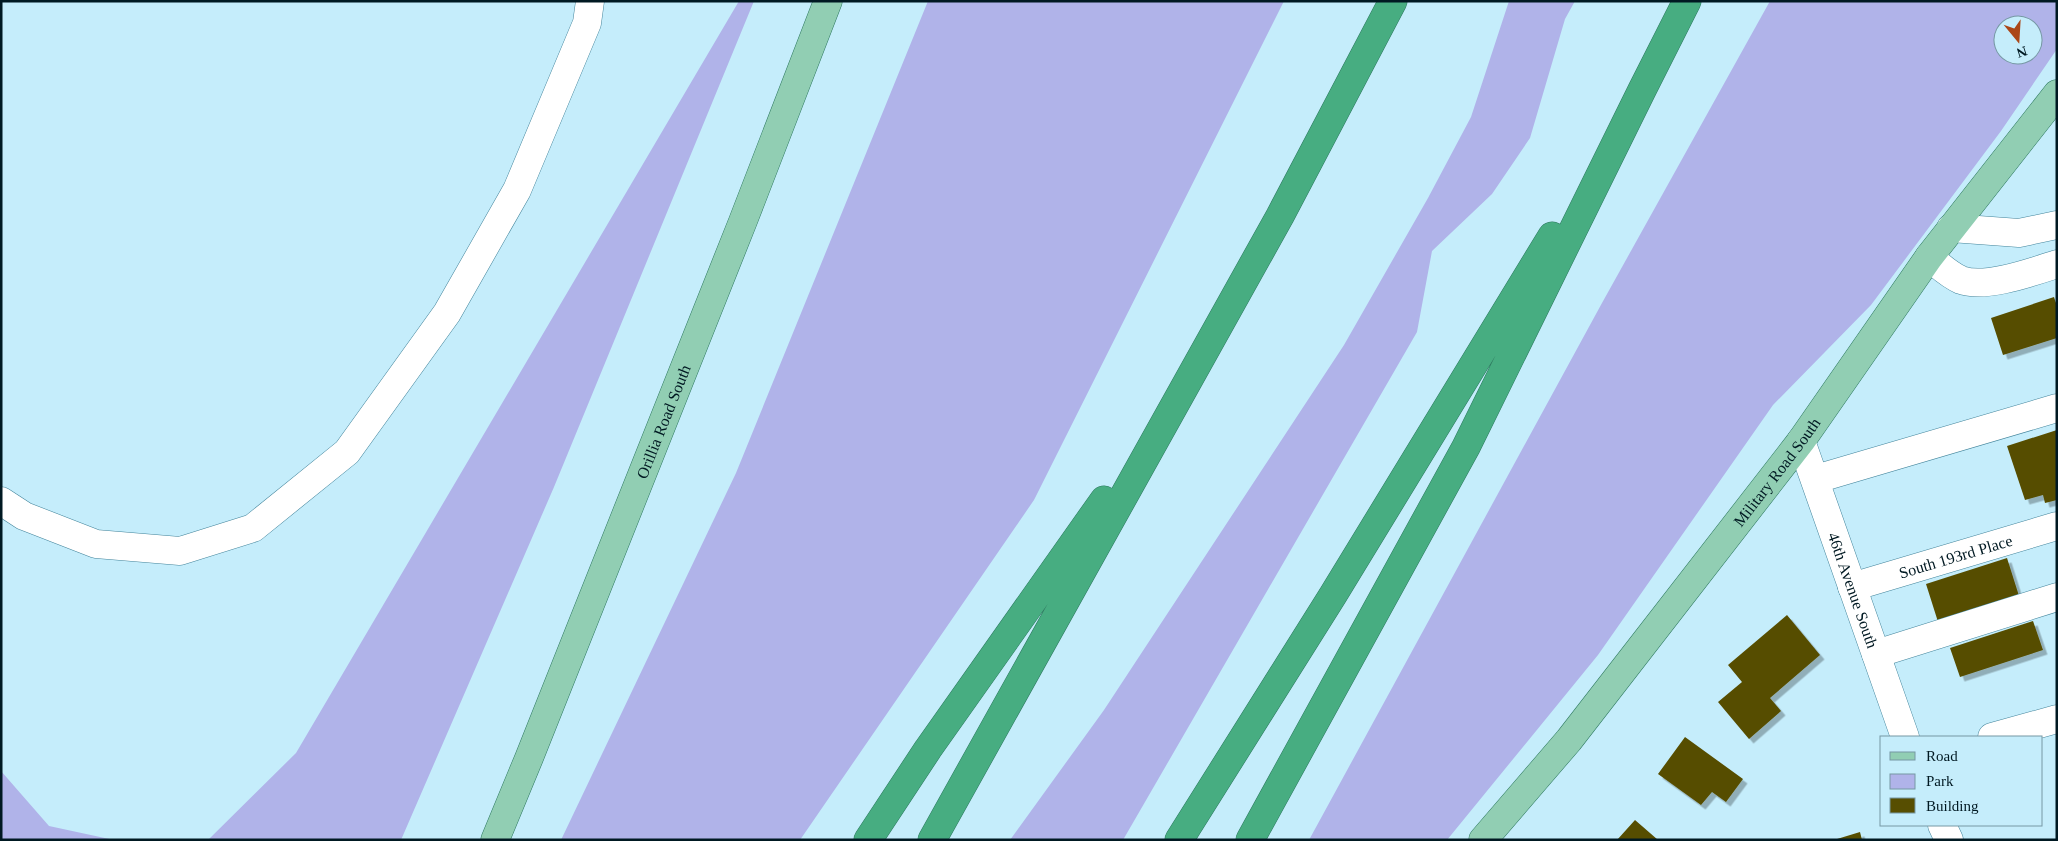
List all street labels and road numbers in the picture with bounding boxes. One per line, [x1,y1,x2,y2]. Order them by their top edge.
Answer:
street label: Orillia Road South [633,362,694,481]
street label: Military Road South [1730,415,1824,530]
street label: 46th Avenue South [1825,530,1881,650]
street label: South 193rd Place [1897,532,2014,582]

